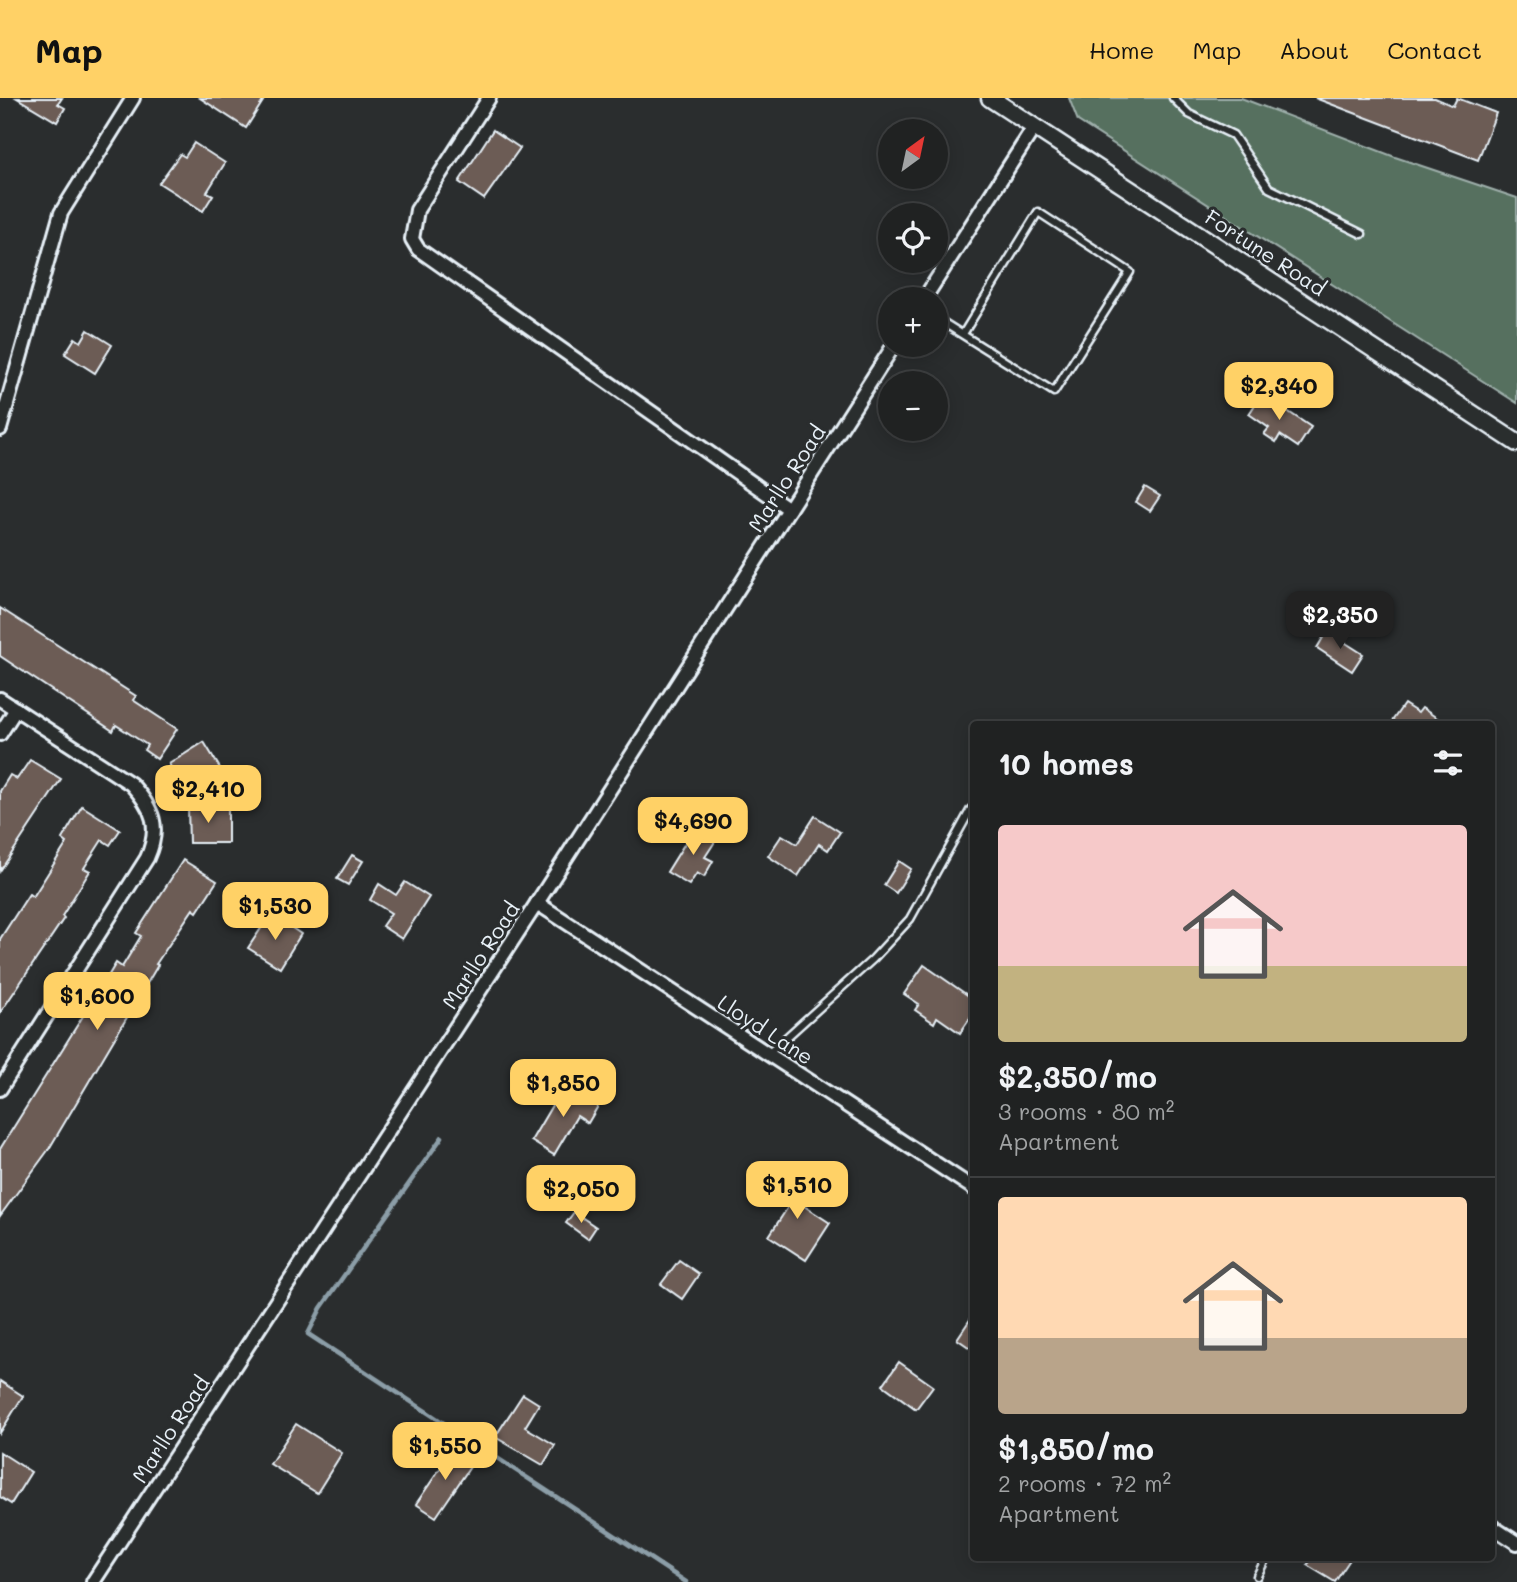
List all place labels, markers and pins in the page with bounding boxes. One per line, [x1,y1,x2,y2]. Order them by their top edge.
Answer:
pin: $2,340 [1222,362,1336,422]
pin: $2,350 [1283,592,1397,651]
pin: $2,410 [151,766,265,825]
pin: $4,690 [636,798,750,857]
pin: $1,530 [218,882,332,942]
pin: $1,600 [40,972,154,1032]
pin: $1,850 [506,1060,620,1119]
pin: $1,510 [740,1162,854,1221]
pin: $2,050 [524,1166,638,1225]
pin: $1,550 [388,1422,502,1482]

